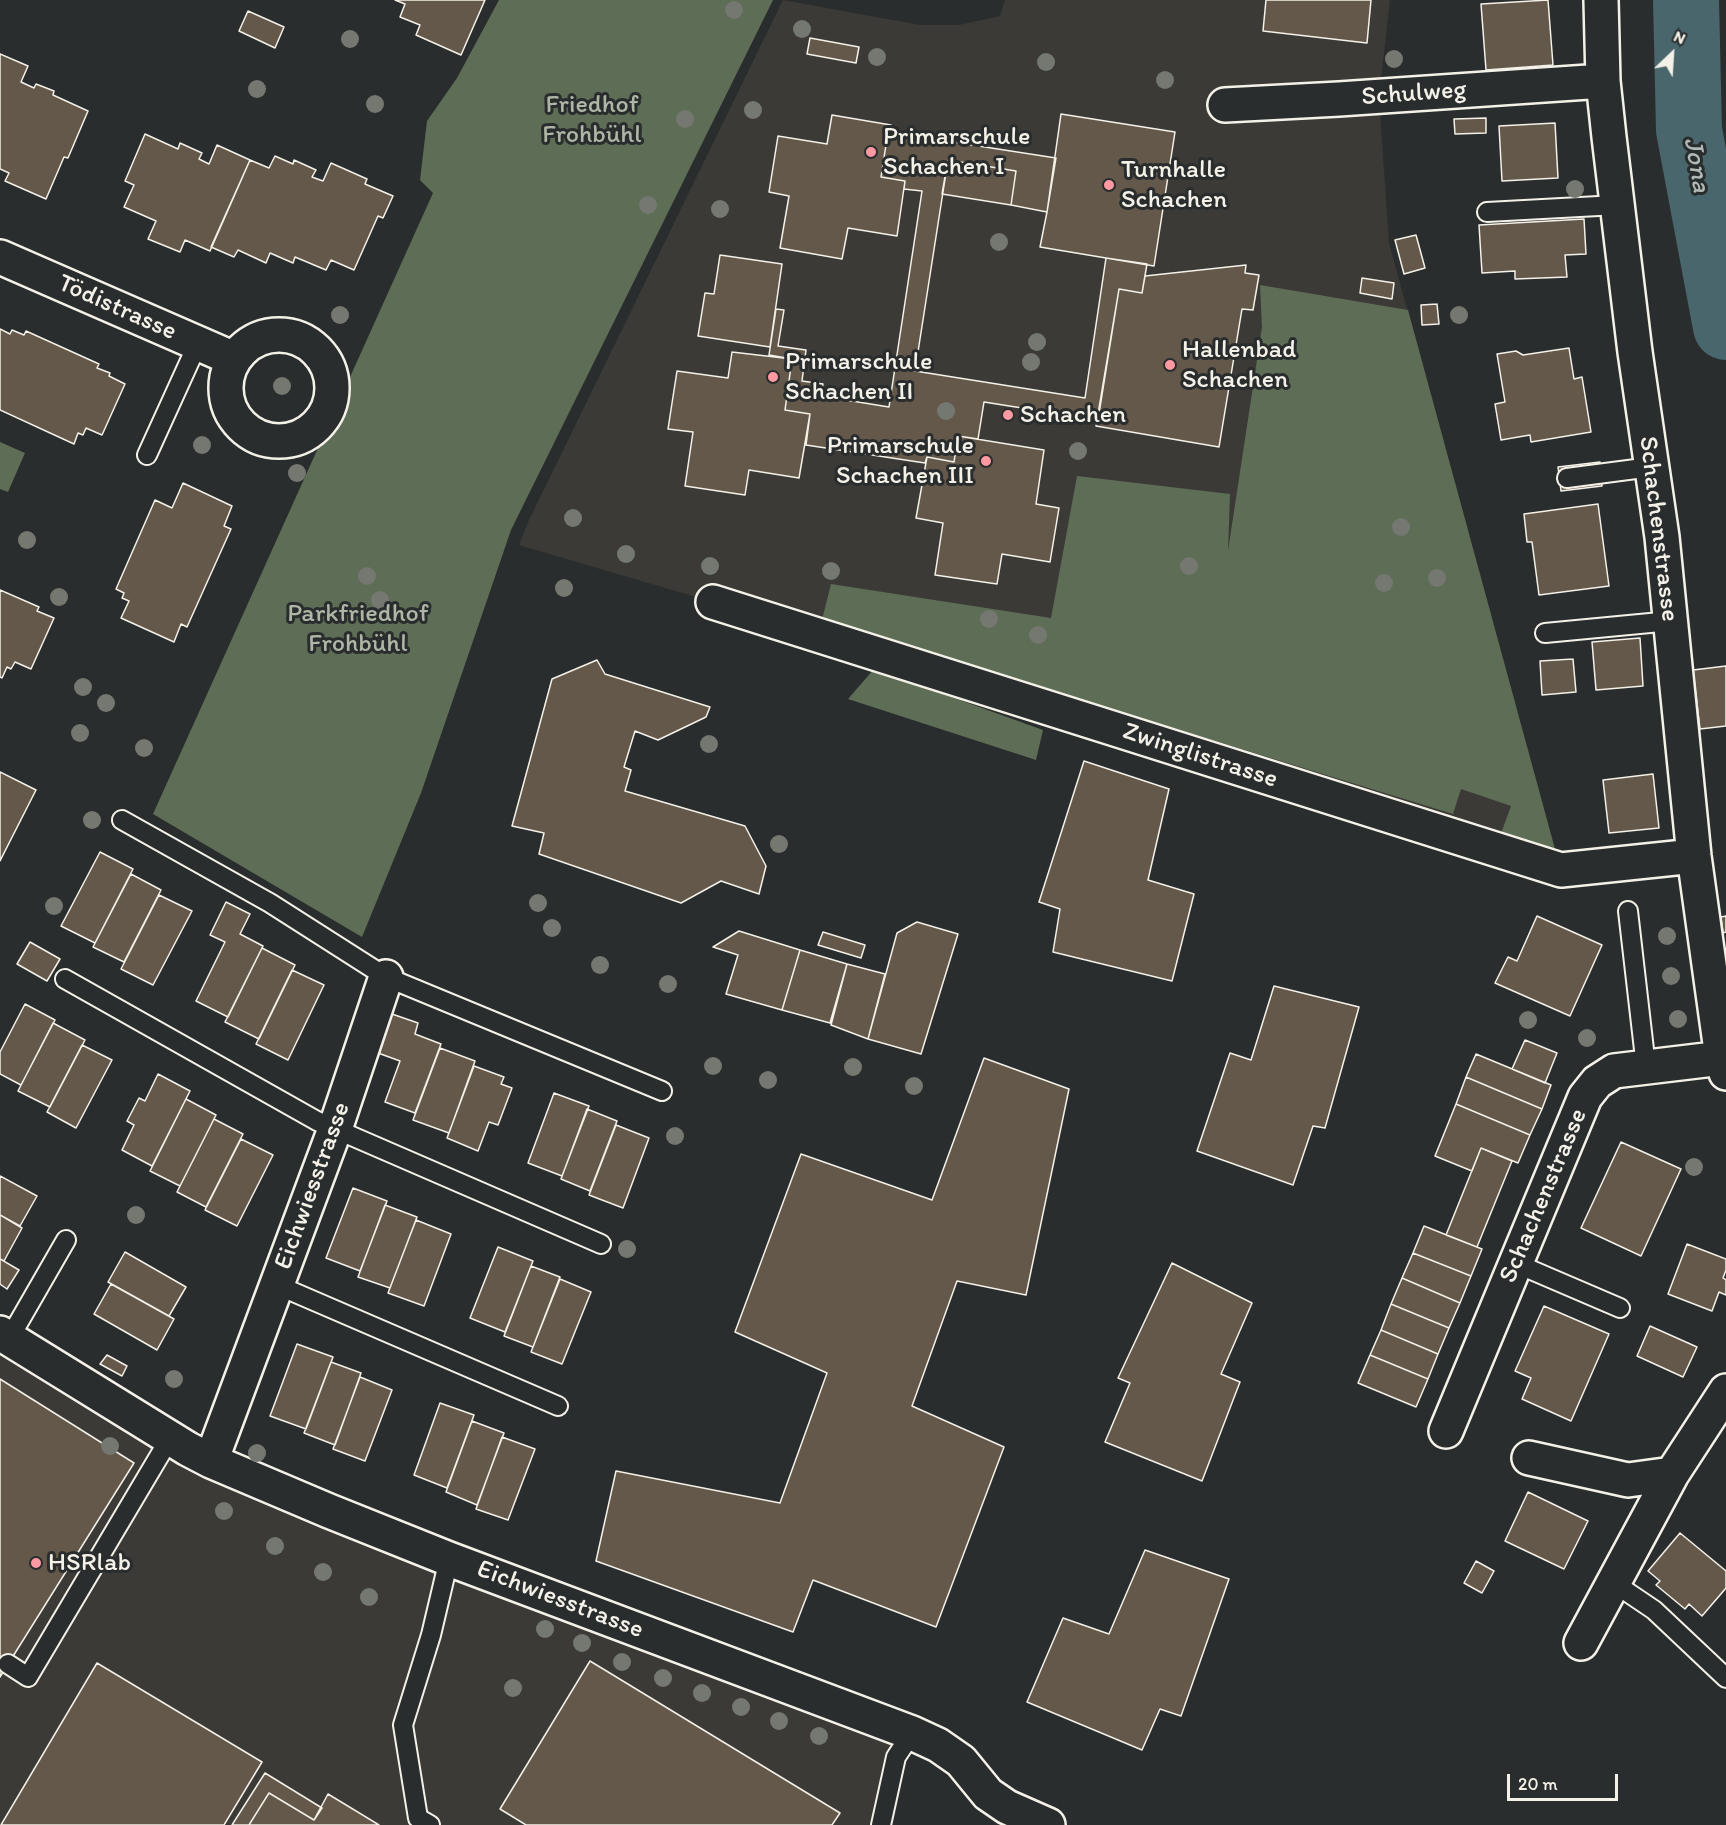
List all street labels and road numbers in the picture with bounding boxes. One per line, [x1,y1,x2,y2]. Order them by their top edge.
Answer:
street label: Schulweg [1360,75,1468,113]
street label: Tödistrasse [53,268,181,348]
street label: Schachenstrasse [1631,435,1685,623]
street label: Zwinglistrasse [1119,716,1281,796]
street label: Eichwiesstrasse [268,1098,358,1274]
street label: Schachenstrasse [1493,1104,1595,1288]
street label: Eichwiesstrasse [472,1554,648,1646]

